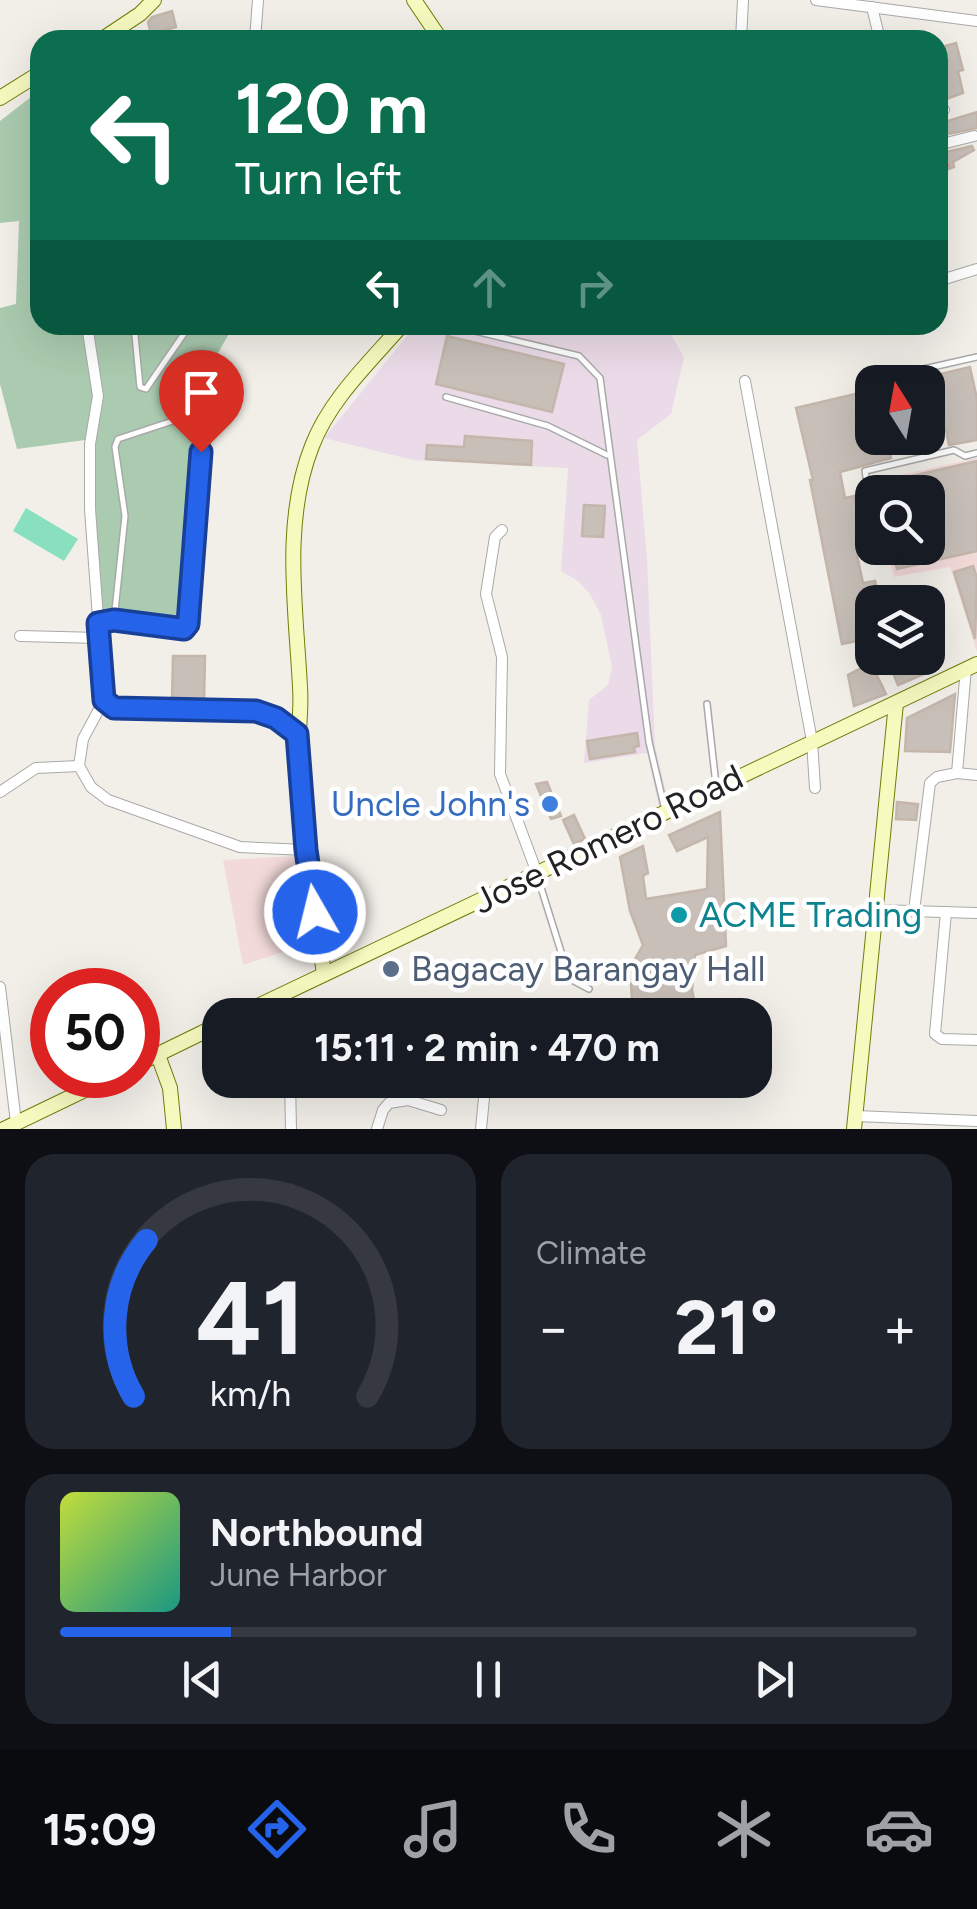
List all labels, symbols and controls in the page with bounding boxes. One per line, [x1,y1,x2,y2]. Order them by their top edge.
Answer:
text: 120 m [235,66,428,151]
icon: left [70,70,200,200]
text: Turn left [235,151,402,205]
icon: left [357,260,412,315]
icon: ahead [462,260,517,315]
icon: right [567,260,622,315]
pin [159,350,244,453]
icon: arrive [174,365,229,420]
north arrow [855,365,945,455]
map controls [855,365,945,675]
button: search [855,475,945,565]
button: layers [855,585,945,675]
street label: Jose Romero Road [466,755,750,923]
place label: Uncle John's [331,783,530,825]
marker: Uncle John's [539,793,561,815]
position arrow [263,860,367,964]
place label: ACME Trading [699,894,922,936]
marker: ACME Trading [668,904,690,926]
place label: Bagacay Barangay Hall [411,948,765,990]
marker: Bagacay Barangay Hall [380,958,402,980]
speed limit sign: 50 [30,968,160,1098]
text: 15:11 · 2 min · 470 m [314,1025,660,1071]
text: Climate [536,1234,647,1272]
text: 41 [196,1255,305,1380]
text: 21° [675,1283,778,1373]
text: − [536,1295,570,1361]
text: + [883,1295,917,1361]
text: km/h [210,1372,291,1415]
text: Northbound [210,1510,423,1556]
text: June Harbor [210,1556,387,1594]
icon: previous [175,1652,230,1707]
icon: pause [461,1652,516,1707]
icon: next [747,1652,802,1707]
icon: directions [242,1794,312,1864]
icon: music [398,1794,468,1864]
icon: phone [553,1794,623,1864]
icon: climate [709,1794,779,1864]
icon: car [864,1794,934,1864]
text: 15:09 [43,1802,157,1856]

